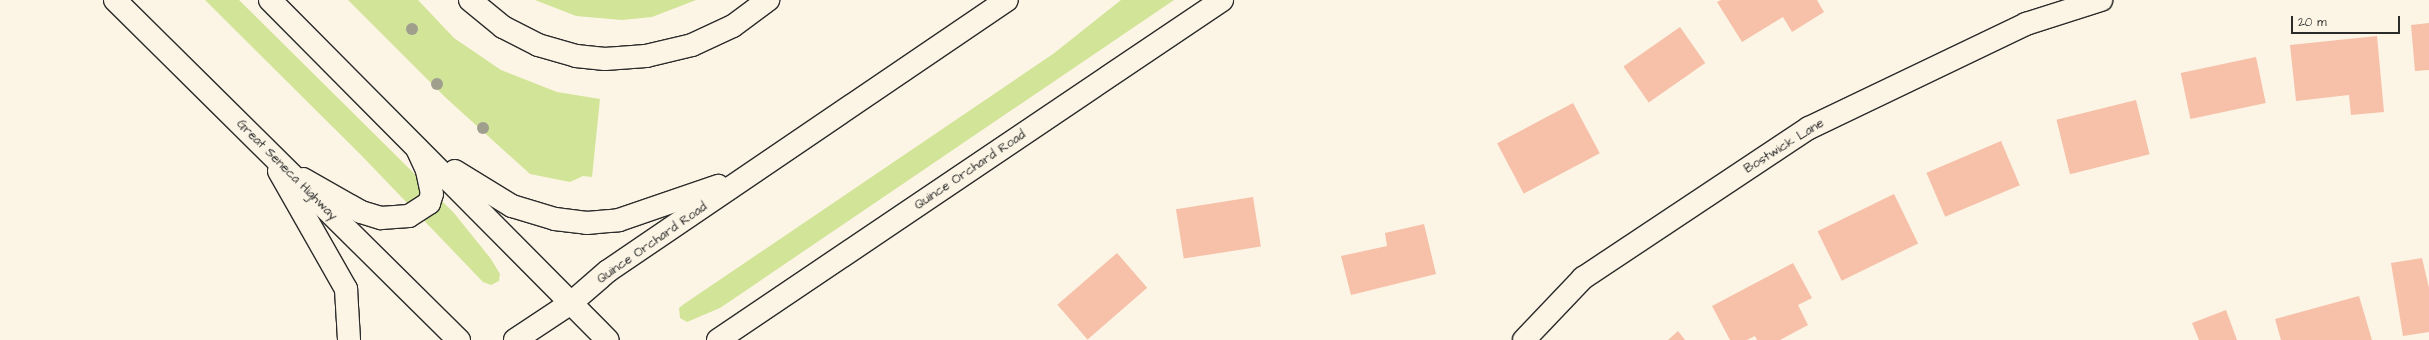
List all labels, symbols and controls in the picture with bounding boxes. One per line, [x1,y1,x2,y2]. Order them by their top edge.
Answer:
scale bar [2293,8,2402,34]
text: 20 m [2298,14,2327,31]
street label: Bostwick Lane [1741,115,1827,177]
street label: Great Seneca Highway [233,116,341,224]
street label: Quince Orchard Road [911,127,1029,213]
street label: Quince Orchard Road [594,199,710,287]

